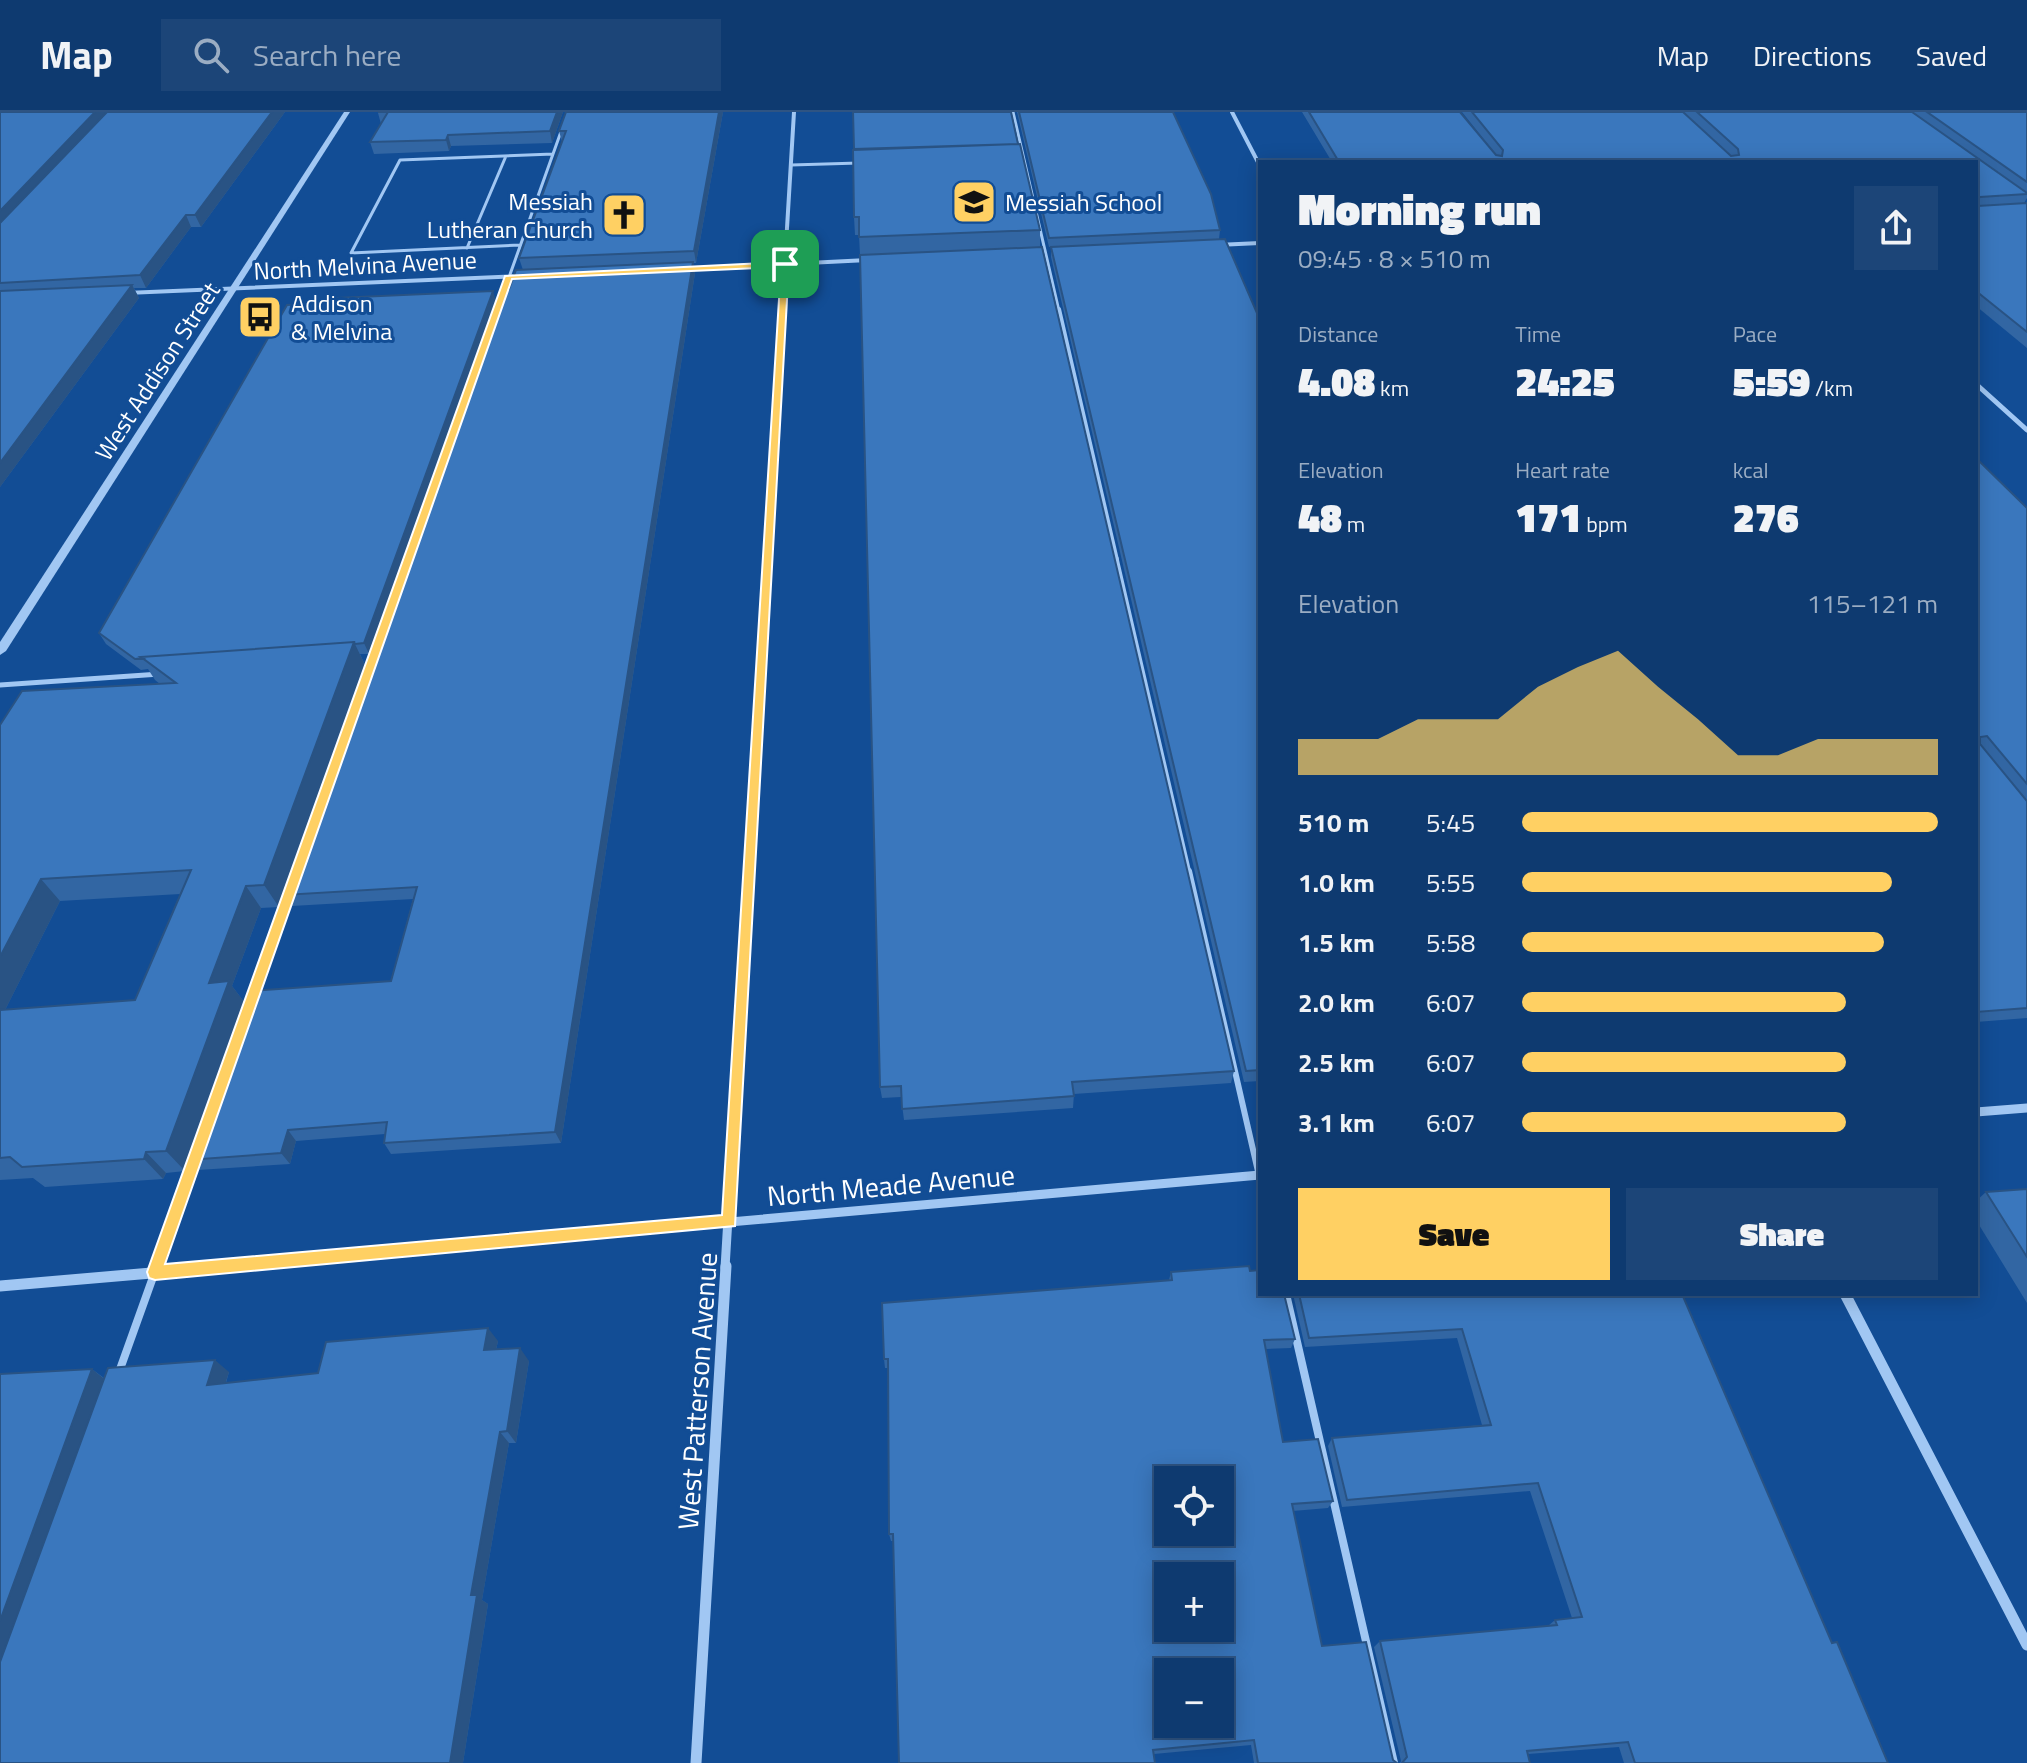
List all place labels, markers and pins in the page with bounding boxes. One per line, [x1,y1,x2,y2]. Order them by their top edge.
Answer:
school or university icon: Messiah School [950,178,998,226]
place label: Messiah Lutheran Church [427,183,593,247]
place label: Messiah School [1005,184,1162,220]
church icon: Messiah Lutheran Church [600,191,648,239]
pin [751,230,819,298]
place label: Addison & Melvina [291,285,392,349]
bus stop icon: Addison & Melvina [236,293,284,341]

